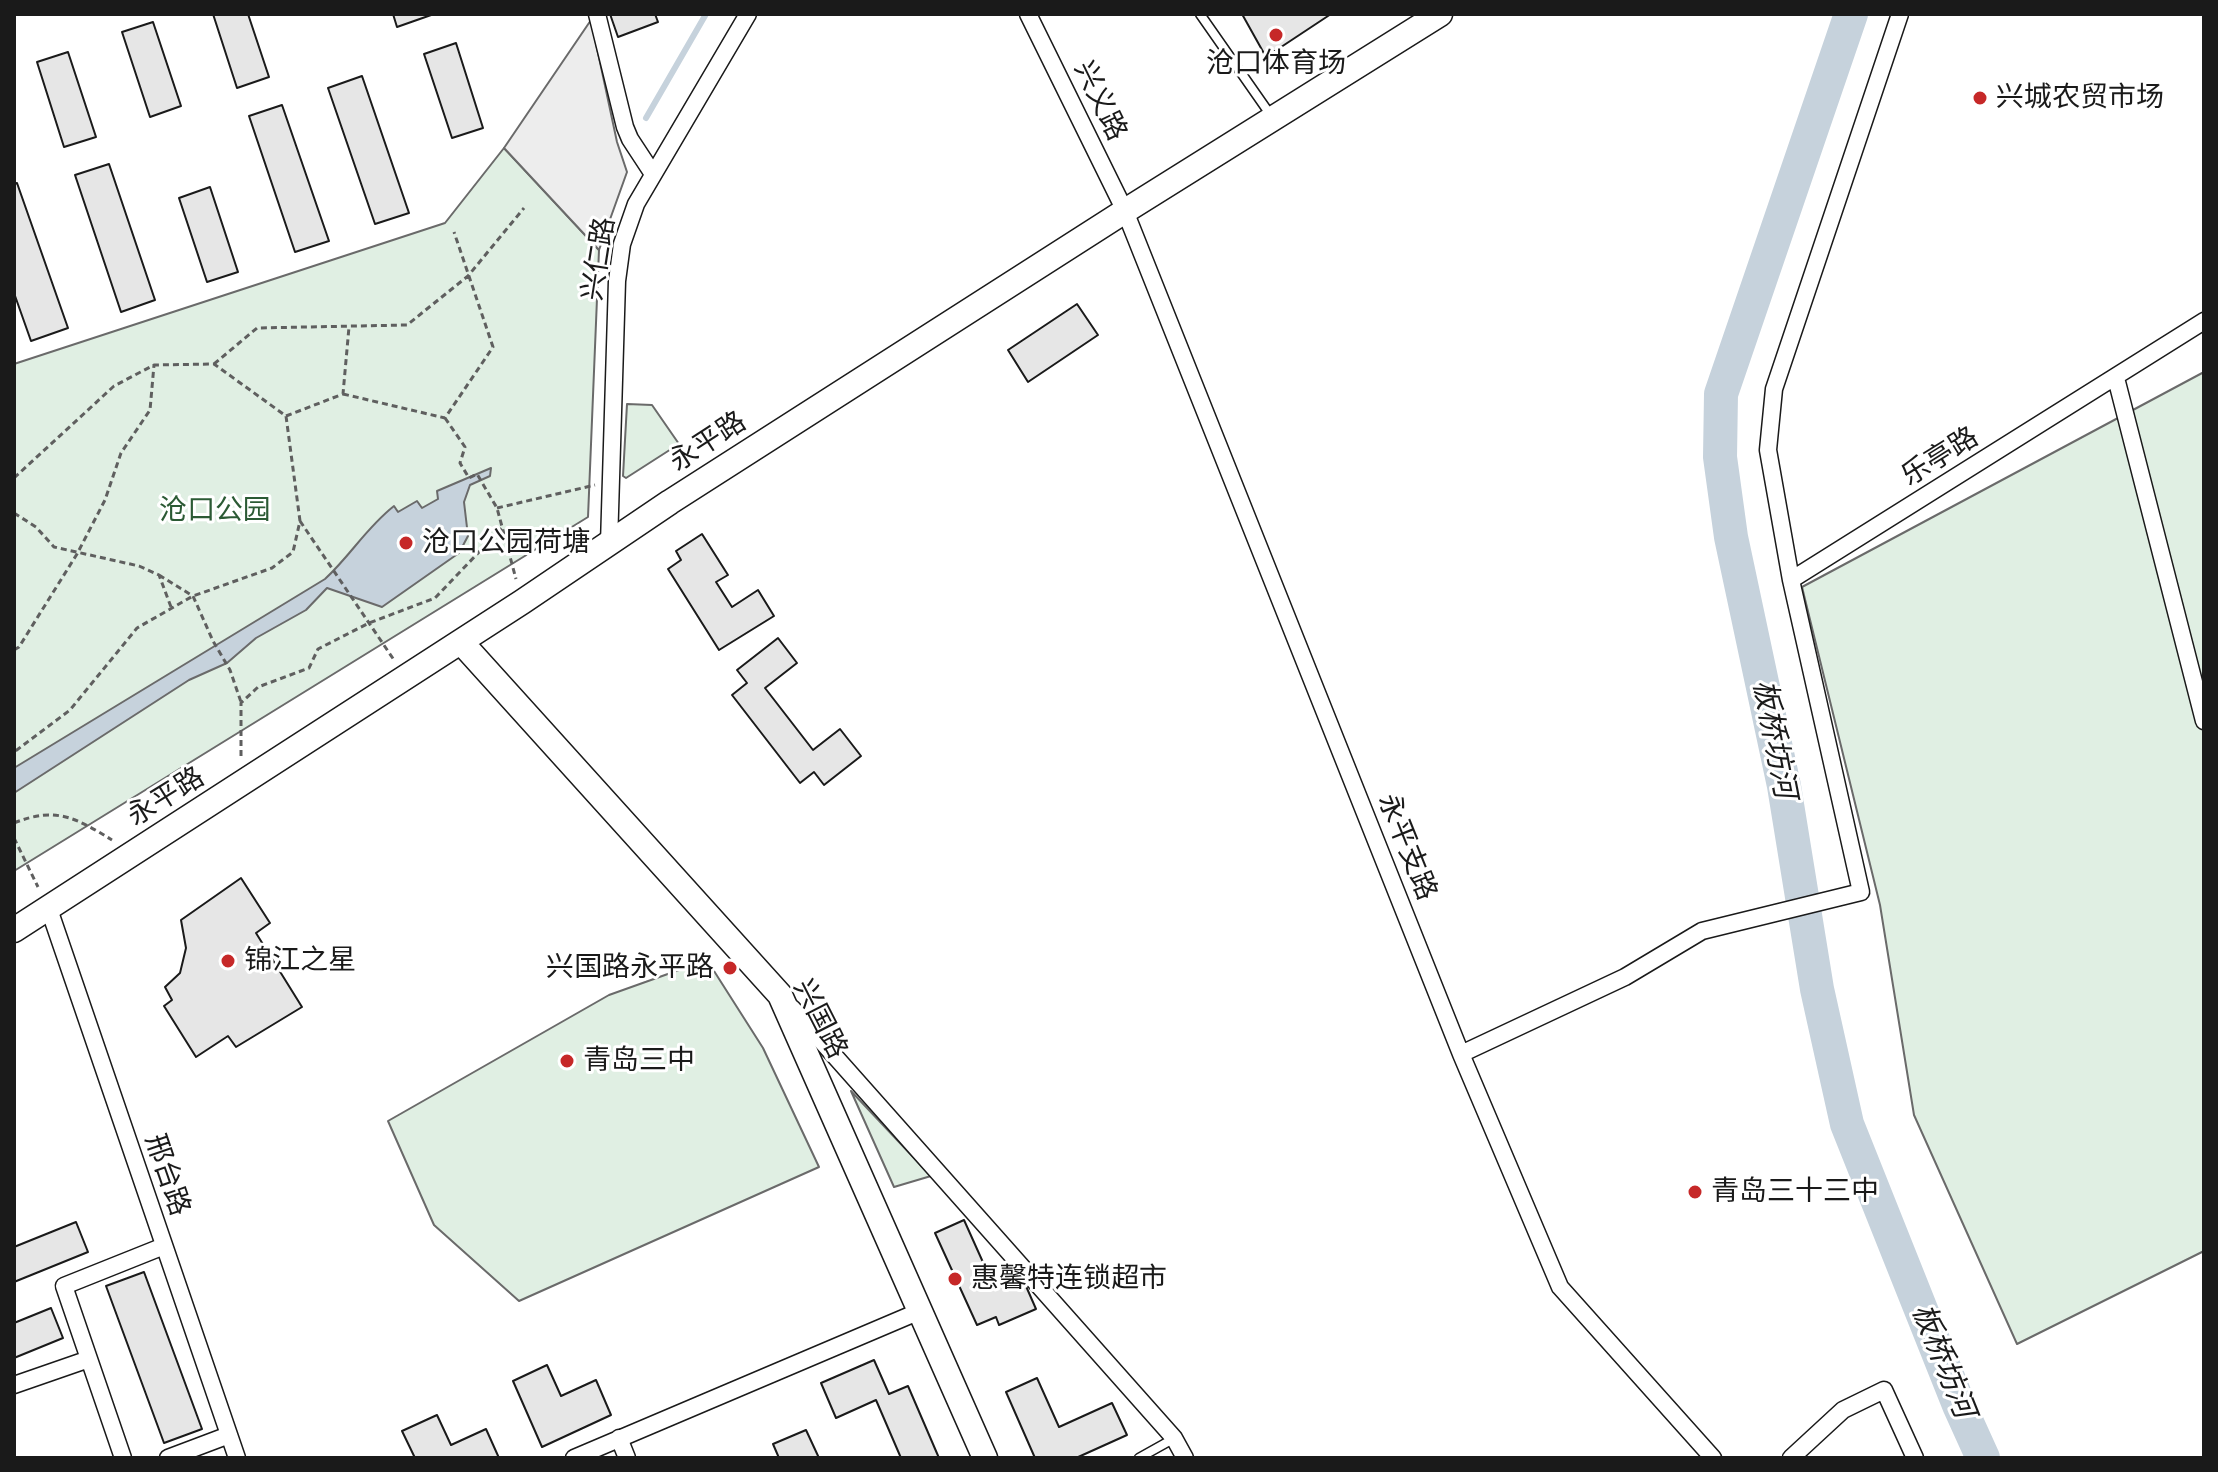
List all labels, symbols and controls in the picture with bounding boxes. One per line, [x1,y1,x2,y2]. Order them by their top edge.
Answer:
marker: 沧口体育场 [1267,26,1285,44]
place label: 沧口体育场 [1206,47,1346,81]
street label: 兴义路 [1066,56,1134,146]
place label: 兴城农贸市场 [1996,81,2164,115]
marker: 兴城农贸市场 [1971,89,1989,107]
street label: 兴仁路 [576,215,622,303]
street label: 永平路 [664,405,752,479]
street label: 乐亭路 [1895,420,1985,494]
park label: 沧口公园 [159,494,271,528]
place label: 沧口公园荷塘 [422,526,590,560]
marker: 沧口公园荷塘 [397,534,415,552]
water label: 板桥坊河 [1745,677,1803,801]
street label: 永平路 [121,760,211,834]
street label: 永平支路 [1370,789,1444,905]
place label: 锦江之星 [244,944,356,978]
place label: 兴国路永平路 [546,951,714,985]
marker: 锦江之星 [219,952,237,970]
marker: 兴国路永平路 [721,959,739,977]
street label: 兴国路 [786,974,854,1064]
place label: 青岛三中 [583,1044,695,1078]
marker: 青岛三中 [558,1052,576,1070]
street label: 邢台路 [137,1130,197,1220]
place label: 青岛三十三中 [1711,1175,1879,1209]
marker: 青岛三十三中 [1686,1183,1704,1201]
place label: 惠馨特连锁超市 [971,1262,1167,1296]
marker: 惠馨特连锁超市 [946,1270,964,1288]
water label: 板桥坊河 [1904,1299,1982,1423]

